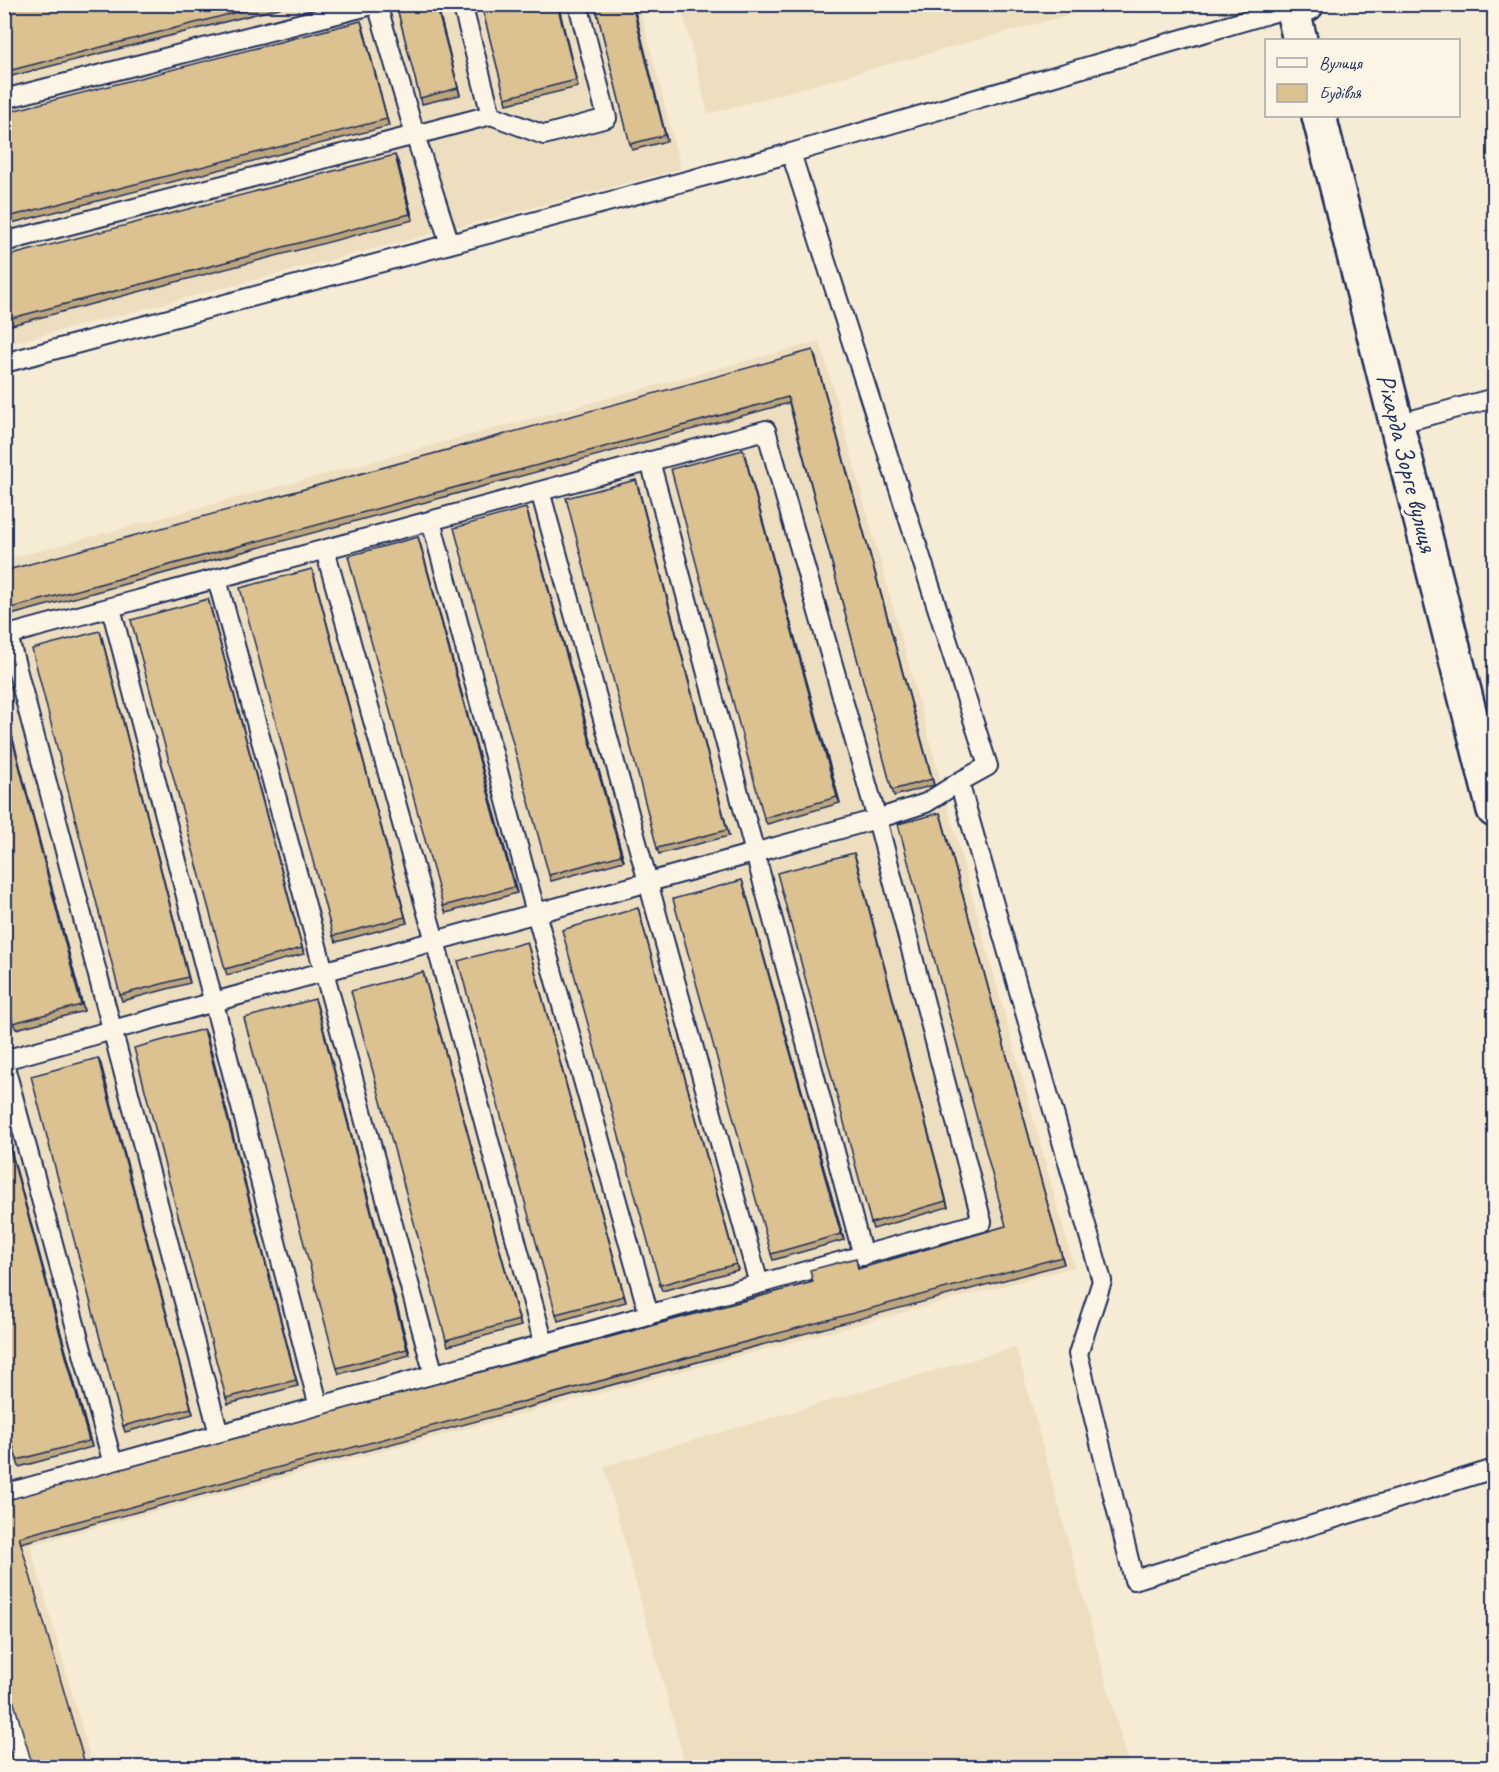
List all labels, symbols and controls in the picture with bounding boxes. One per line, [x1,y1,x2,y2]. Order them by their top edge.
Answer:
legend [1265,39,1460,117]
text: Вулиця [1319,52,1363,74]
text: Будівля [1319,82,1362,104]
street label: Ріхарда Зорге вулиця [1369,370,1445,557]

